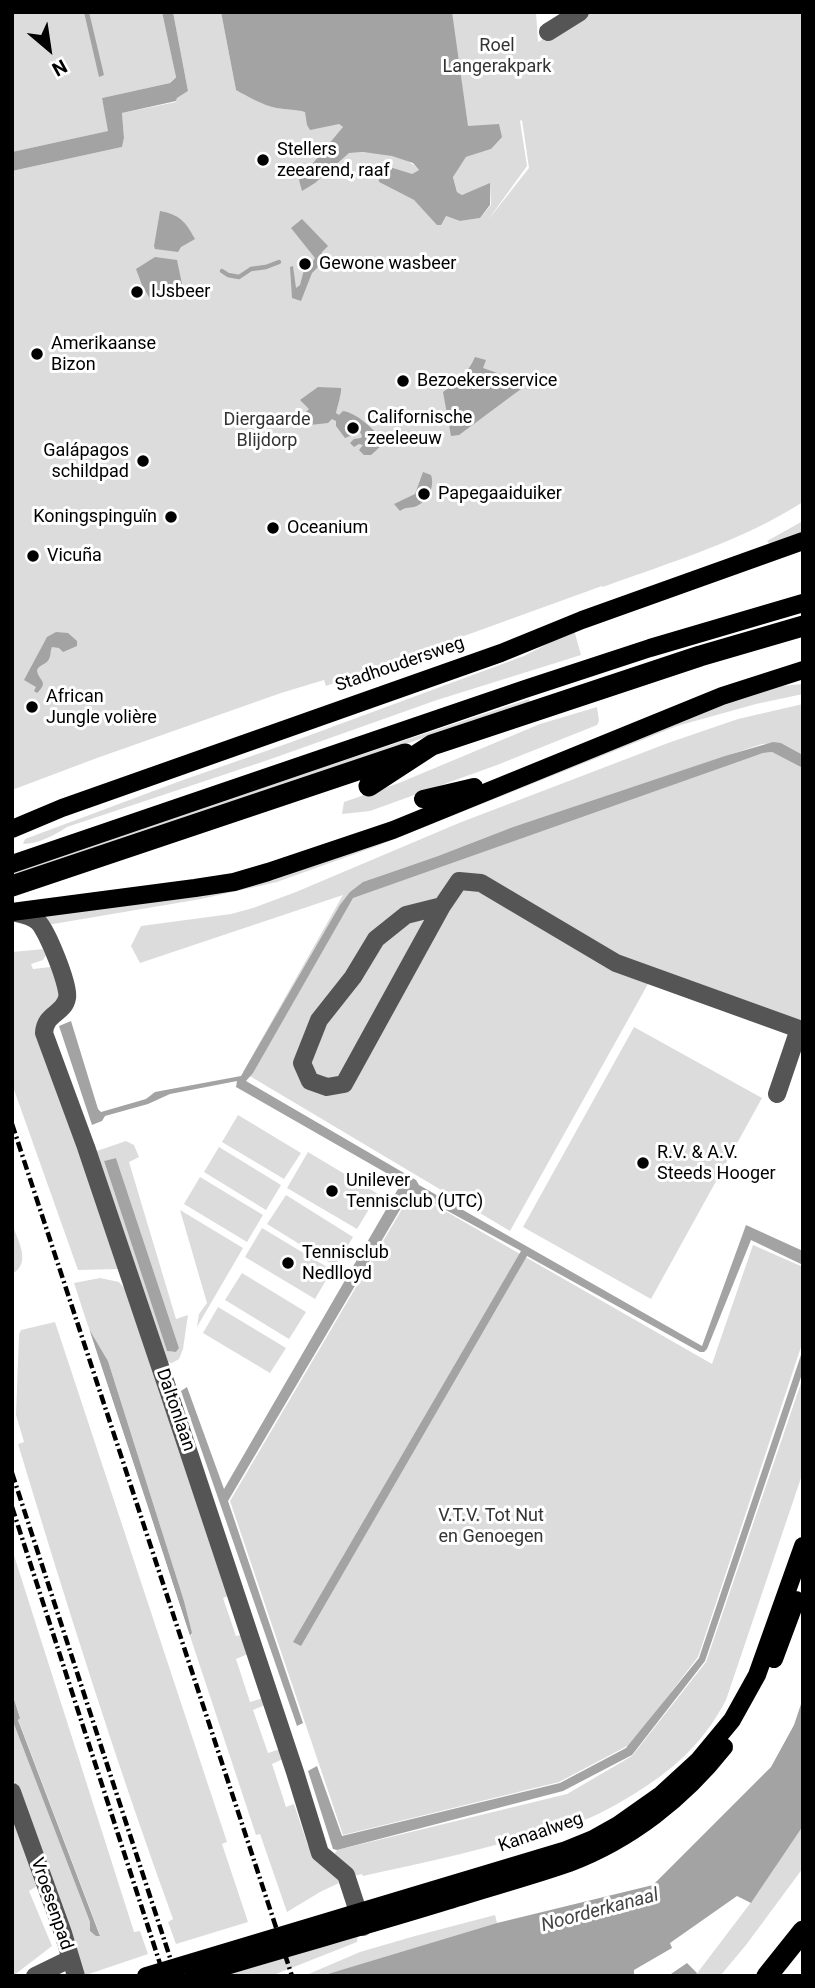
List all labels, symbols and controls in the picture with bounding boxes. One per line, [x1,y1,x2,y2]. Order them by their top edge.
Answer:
north arrow [14,14,84,84]
park label: Roel Langerakpark [443,35,551,78]
text: N [48,54,71,81]
place label: Stellers zeearend, raaf [277,139,390,182]
marker: Stellers zeearend, raaf [255,152,271,168]
place label: Gewone wasbeer [319,253,456,275]
marker: Gewone wasbeer [297,256,313,272]
place label: IJsbeer [151,281,210,303]
marker: IJsbeer [129,284,145,300]
place label: Amerikaanse Bizon [51,333,156,376]
marker: Amerikaanse Bizon [29,346,45,362]
place label: Bezoekersservice [417,370,557,392]
marker: Bezoekersservice [395,373,411,389]
place label: Californische zeeleeuw [367,407,472,450]
park label: Diergaarde Blijdorp [224,409,310,452]
marker: Californische zeeleeuw [345,420,361,436]
place label: Galápagos schildpad [43,440,129,482]
marker: Galápagos schildpad [135,453,151,469]
place label: Papegaaiduiker [438,483,562,505]
marker: Papegaaiduiker [416,486,432,502]
place label: Koningspinguïn [33,506,157,528]
marker: Koningspinguïn [163,509,179,525]
place label: Oceanium [287,517,368,539]
marker: Oceanium [265,520,281,536]
place label: Vicuña [47,545,102,567]
marker: Vicuña [25,548,41,564]
street label: Stadhoudersweg [333,633,467,697]
place label: African Jungle volière [46,686,157,728]
marker: African Jungle volière [24,699,40,715]
place label: R.V. & A.V. Steeds Hooger [657,1142,776,1184]
marker: R.V. & A.V. Steeds Hooger [635,1155,651,1171]
place label: Unilever Tennisclub (UTC) [346,1170,483,1212]
marker: Unilever Tennisclub (UTC) [324,1183,340,1199]
place label: Tennisclub Nedlloyd [302,1242,389,1284]
marker: Tennisclub Nedlloyd [280,1255,296,1271]
street label: Daltonlaan [151,1366,199,1454]
park label: V.T.V. Tot Nut en Genoegen [438,1505,544,1548]
street label: Kanaalweg [496,1808,586,1858]
street label: Vroesenpad [25,1855,77,1953]
water label: Noorderkanaal [539,1884,661,1938]

